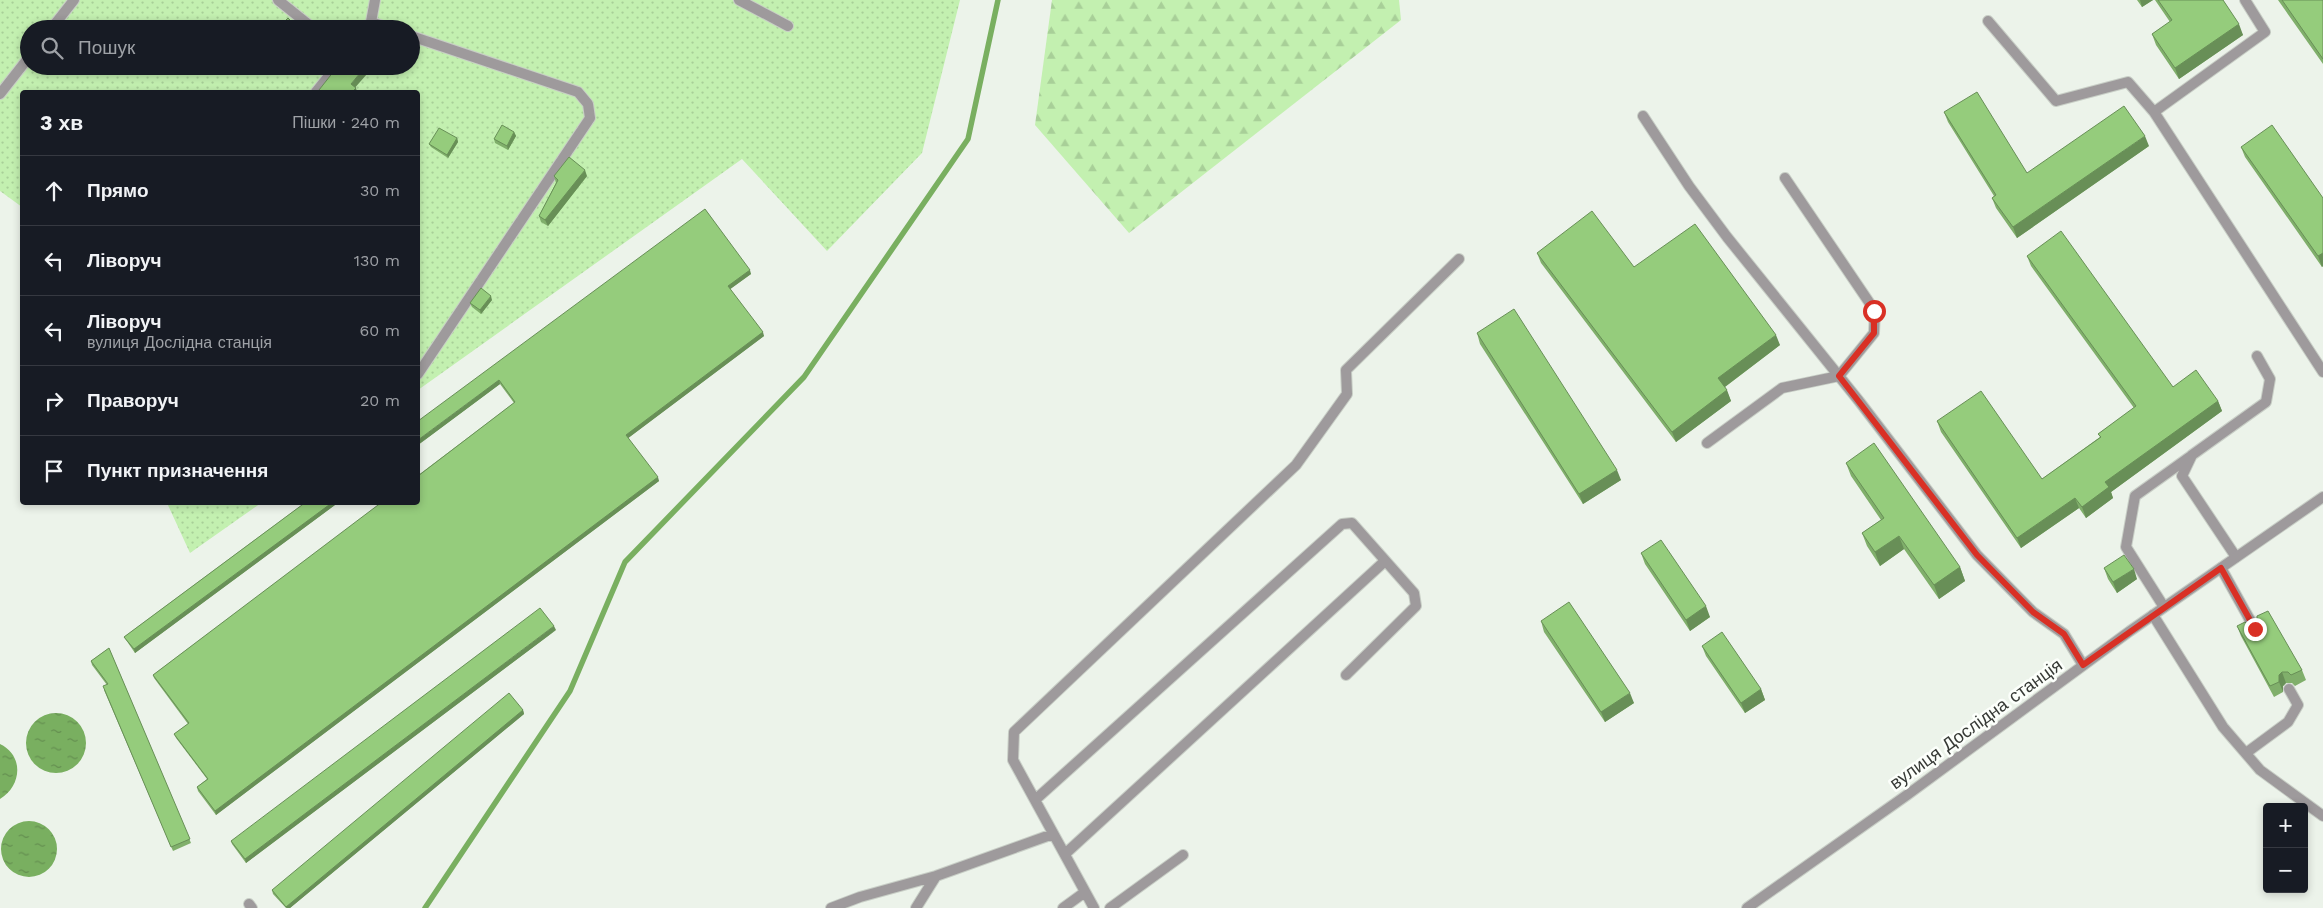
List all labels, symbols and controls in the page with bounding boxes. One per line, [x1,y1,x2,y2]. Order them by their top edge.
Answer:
search box [20,20,420,75]
icon: search [38,34,66,62]
text: Пошук [78,36,135,59]
text: 3 хв [40,110,83,135]
text: Пішки · 240 m [292,113,400,132]
icon: ahead [40,177,68,205]
text: Прямо [87,179,149,202]
text: 30 m [360,181,400,200]
icon: left [40,247,68,275]
text: Ліворуч [87,249,162,272]
text: 130 m [354,251,400,270]
route start [1863,300,1886,323]
text: Ліворуч [87,310,162,333]
icon: left [40,317,68,345]
text: 60 m [360,321,400,340]
text: вулиця Дослідна станція [87,333,272,352]
icon: right [40,387,68,415]
text: Праворуч [87,389,179,412]
text: 20 m [360,391,400,410]
icon: arrive [40,457,68,485]
text: Пункт призначення [87,459,268,482]
route end [2244,618,2267,641]
street label: вулиця Дослідна станція [1885,654,2066,793]
map controls [2263,803,2308,893]
button: + [2263,803,2308,848]
button: − [2263,848,2308,893]

